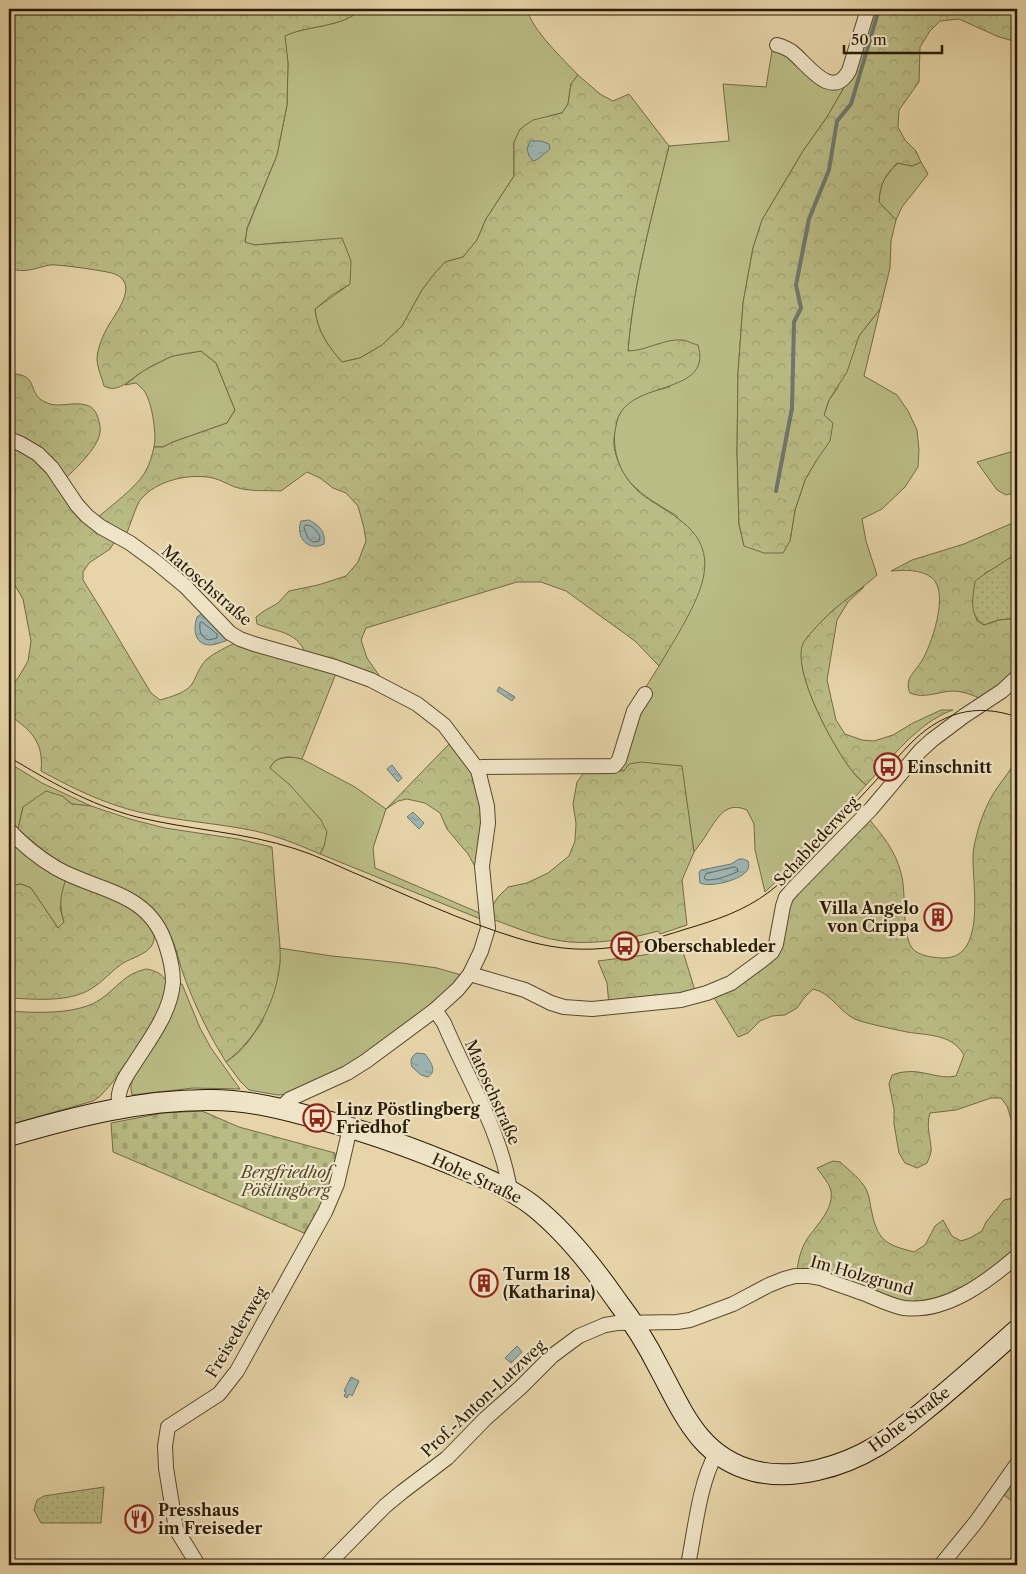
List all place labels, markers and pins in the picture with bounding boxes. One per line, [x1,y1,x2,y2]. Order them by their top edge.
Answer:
bus stop icon: Einschnitt [873,752,903,782]
place label: Einschnitt [907,757,993,777]
place label: Villa Angelo von Crippa [818,898,920,936]
building icon: Villa Angelo von Crippa [923,902,953,932]
bus stop icon: Oberschableder [610,931,640,961]
place label: Oberschableder [644,936,776,956]
place label: Linz Pöstlingberg Friedhof [336,1099,481,1137]
bus stop icon: Linz Pöstlingberg Friedhof [302,1103,332,1133]
place label: Turm 18 (Katharina) [503,1264,595,1302]
building icon: Turm 18 (Katharina) [469,1268,499,1298]
place label: Presshaus im Freiseder [158,1500,262,1538]
restaurant icon: Presshaus im Freiseder [124,1504,154,1534]

